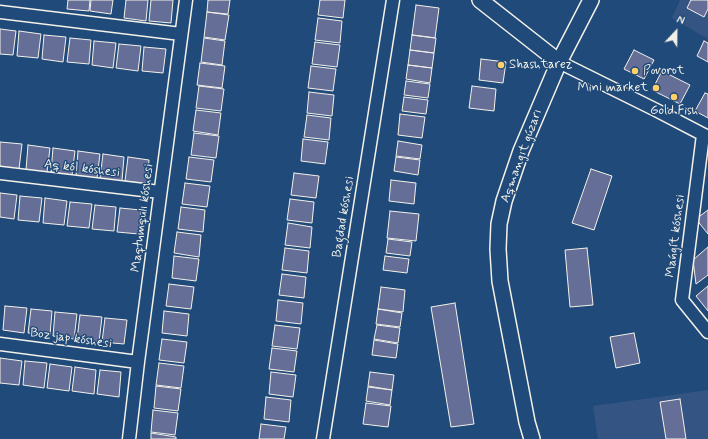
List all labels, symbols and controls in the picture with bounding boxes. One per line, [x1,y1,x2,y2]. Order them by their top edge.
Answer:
north arrow [656,12,696,52]
text: N [674,13,687,29]
place label: Shashtarez [509,57,572,73]
marker: Shashtarez [496,60,506,70]
place label: Povorot [643,63,684,79]
marker: Povorot [630,66,640,76]
place label: Mini market [577,80,648,96]
marker: Mini market [651,83,661,93]
marker: Gold Fish [669,92,679,102]
place label: Gold Fish [650,103,698,119]
street label: Aqmangıt gúzarı [498,107,546,205]
street label: Aq kól kóshesi [43,157,121,181]
street label: Maqtumqulı kóshesi [129,163,157,273]
street label: Bagdad kóshesi [330,175,358,259]
street label: Mańǵıt kóshesi [663,194,689,278]
street label: Boz jap kóshesi [29,326,113,352]

